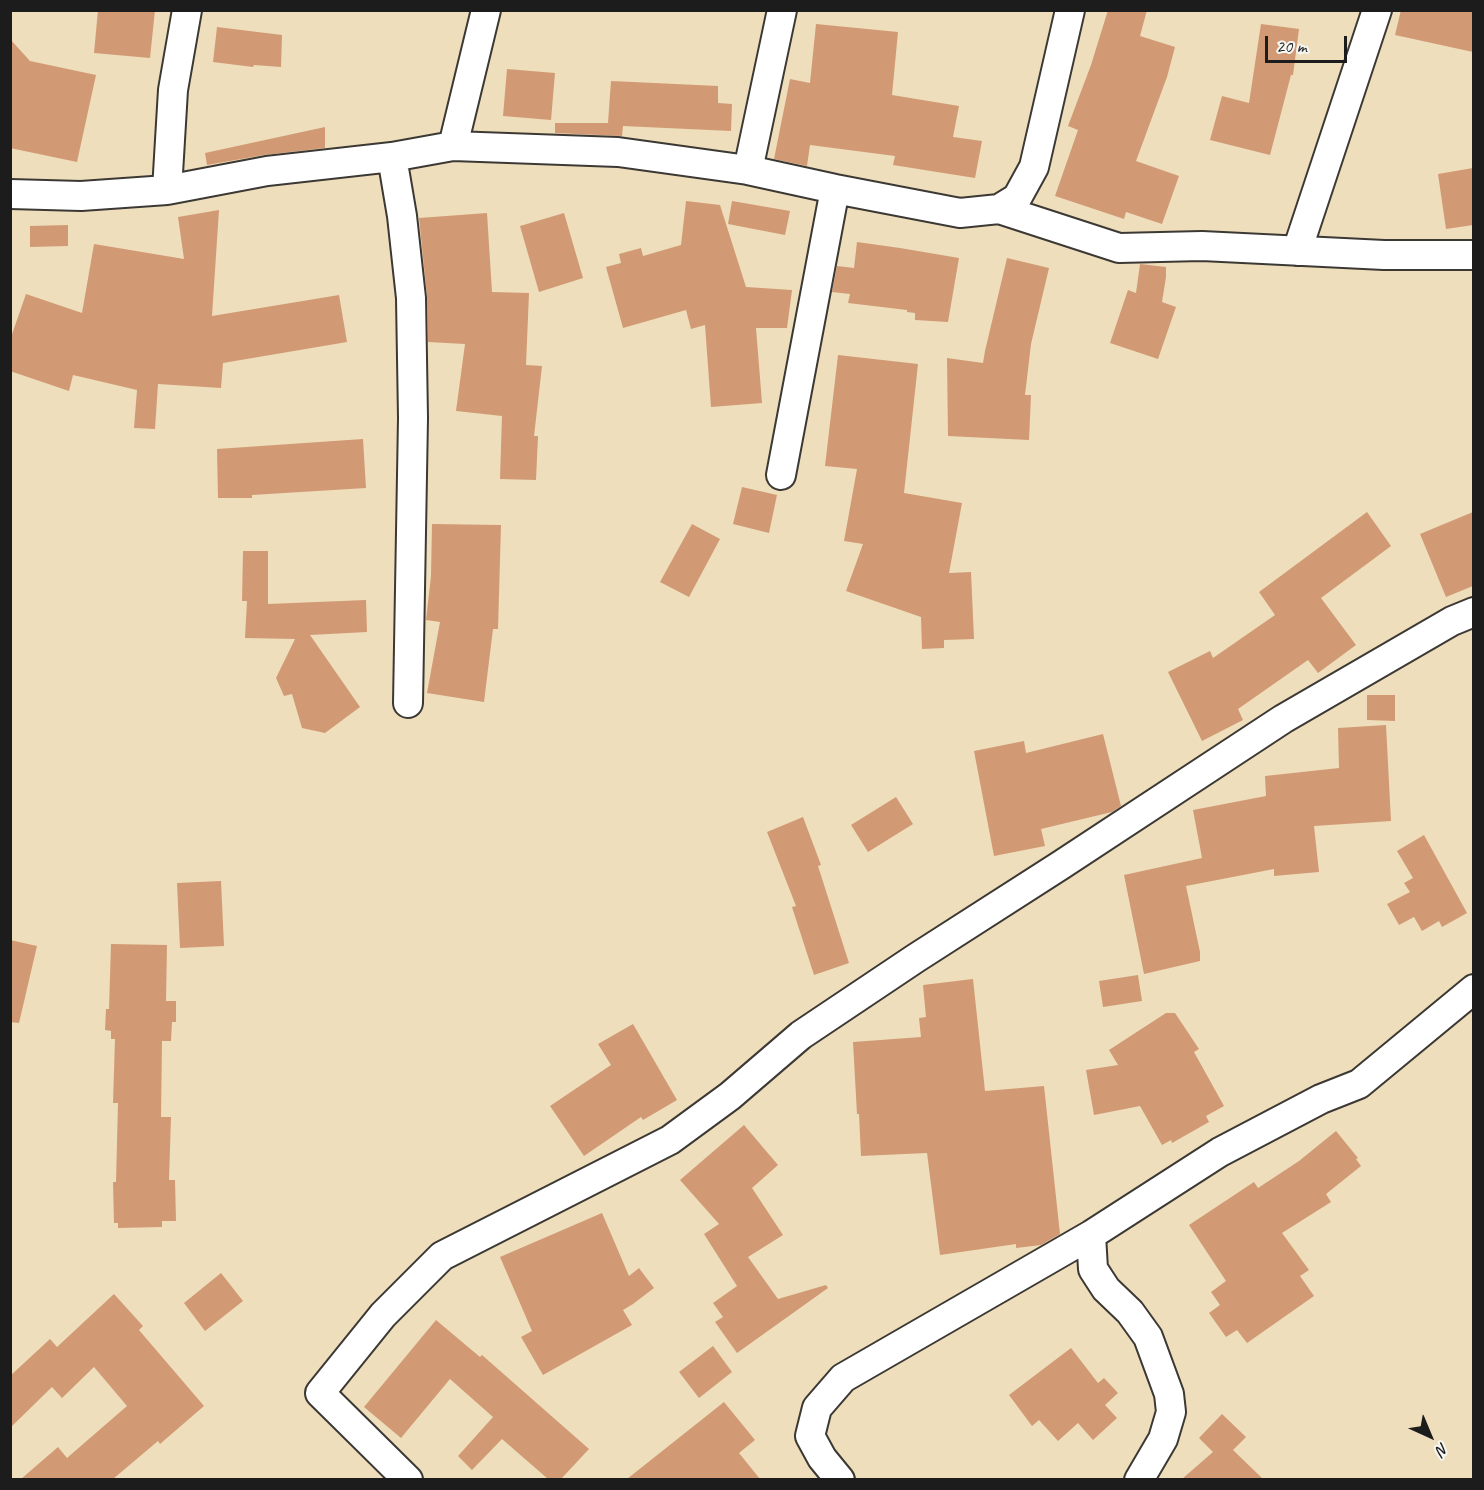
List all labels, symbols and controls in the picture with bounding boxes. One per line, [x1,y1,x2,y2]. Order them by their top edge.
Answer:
scale bar [1268,24,1350,62]
text: 20 m [1276,35,1307,57]
north arrow [1400,1406,1460,1466]
text: N [1432,1438,1453,1460]

